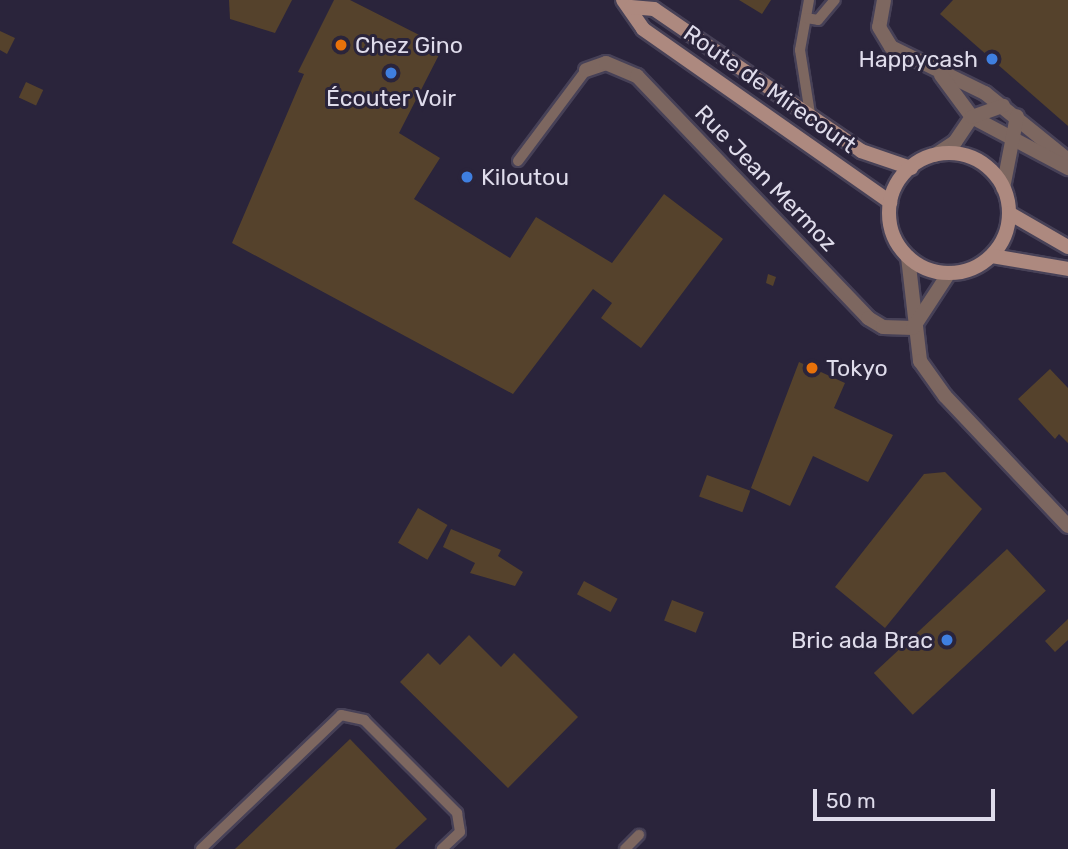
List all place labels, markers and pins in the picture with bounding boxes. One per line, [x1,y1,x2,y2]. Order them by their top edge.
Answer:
place label: Chez Gino [355,31,463,59]
marker: Chez Gino [333,37,349,53]
place label: Happycash [859,45,978,73]
marker: Happycash [984,51,1000,67]
marker: Écouter Voir [383,65,399,81]
place label: Écouter Voir [325,84,457,112]
place label: Kiloutou [481,163,569,191]
marker: Kiloutou [459,169,475,185]
place label: Tokyo [826,354,888,382]
marker: Tokyo [804,360,820,376]
place label: Bric ada Brac [791,626,933,654]
marker: Bric ada Brac [939,632,955,648]

